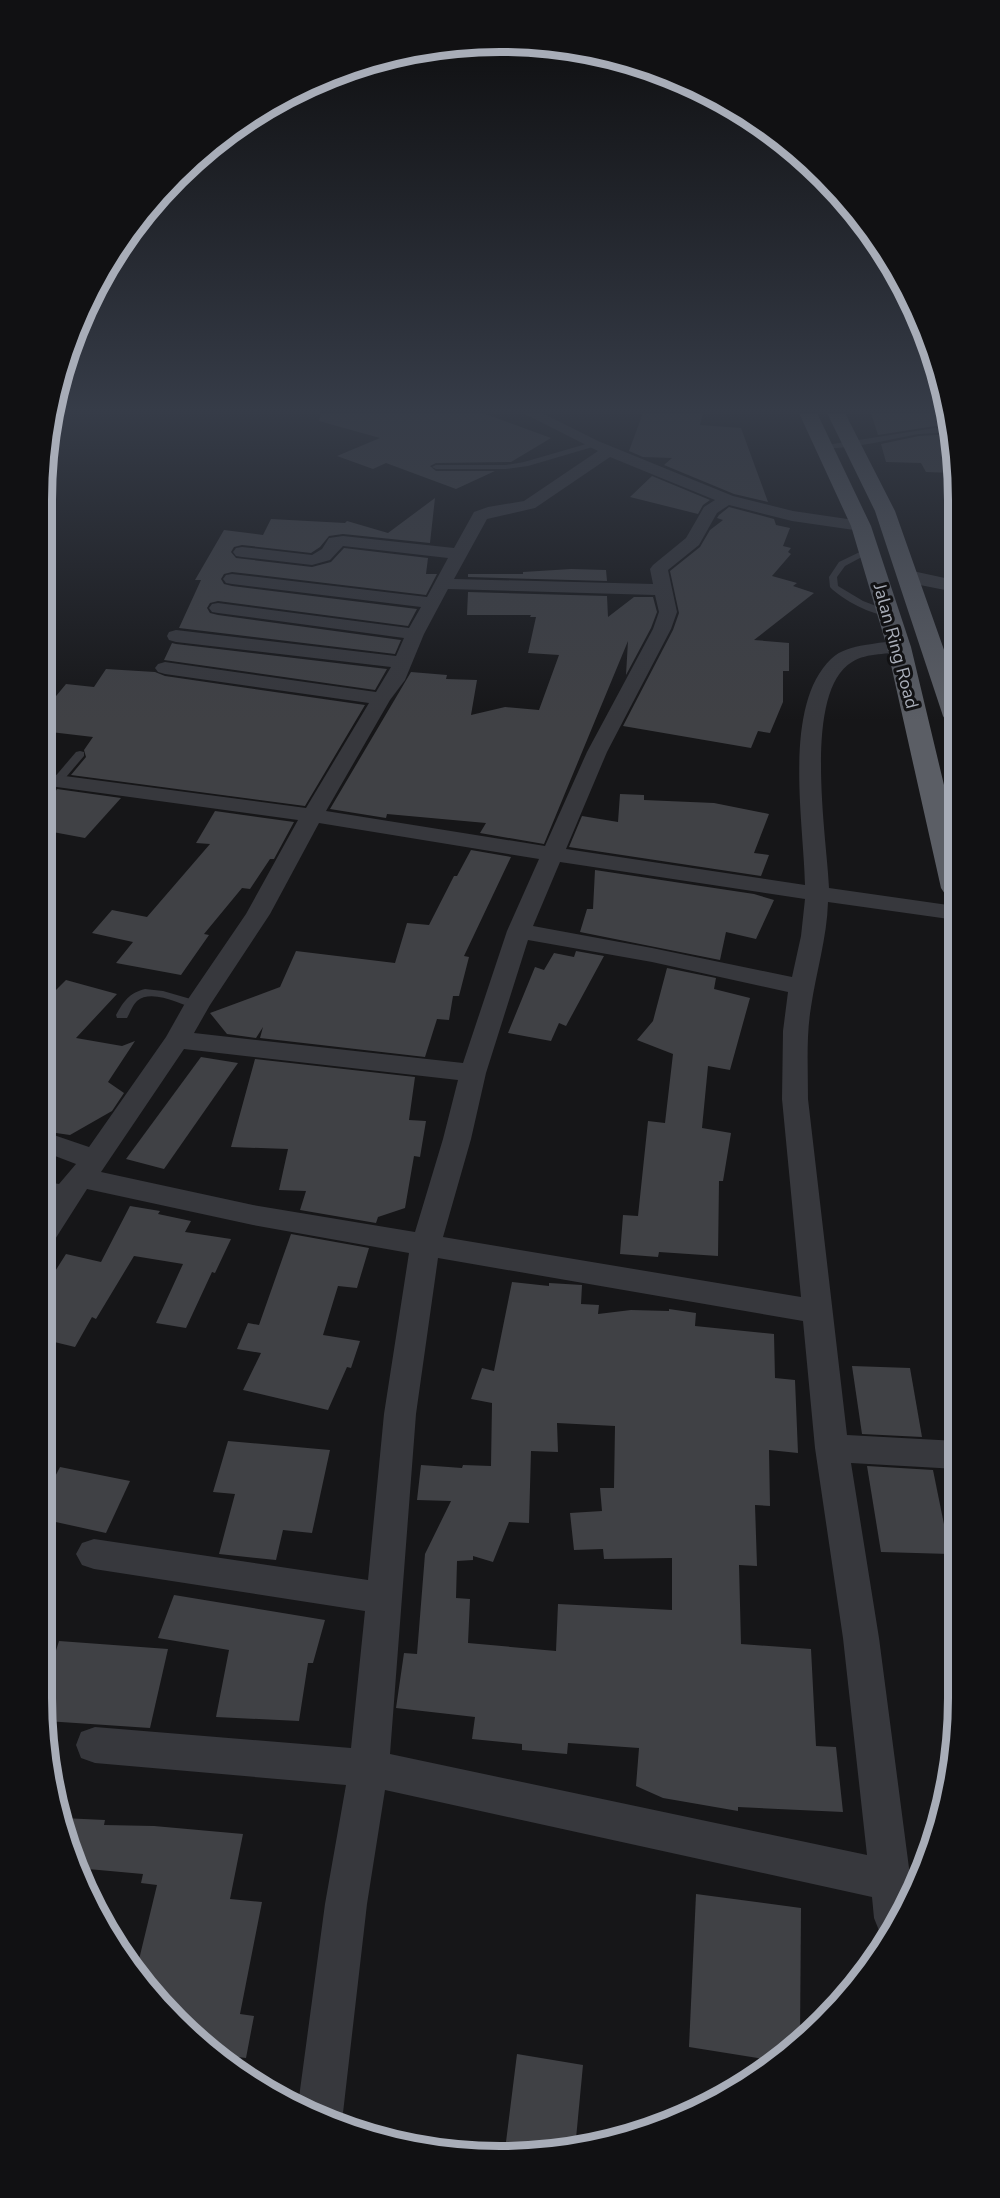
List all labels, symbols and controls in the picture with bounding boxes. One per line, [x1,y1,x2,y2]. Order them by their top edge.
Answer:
street label: Jalan Ring Road [868,580,924,711]

